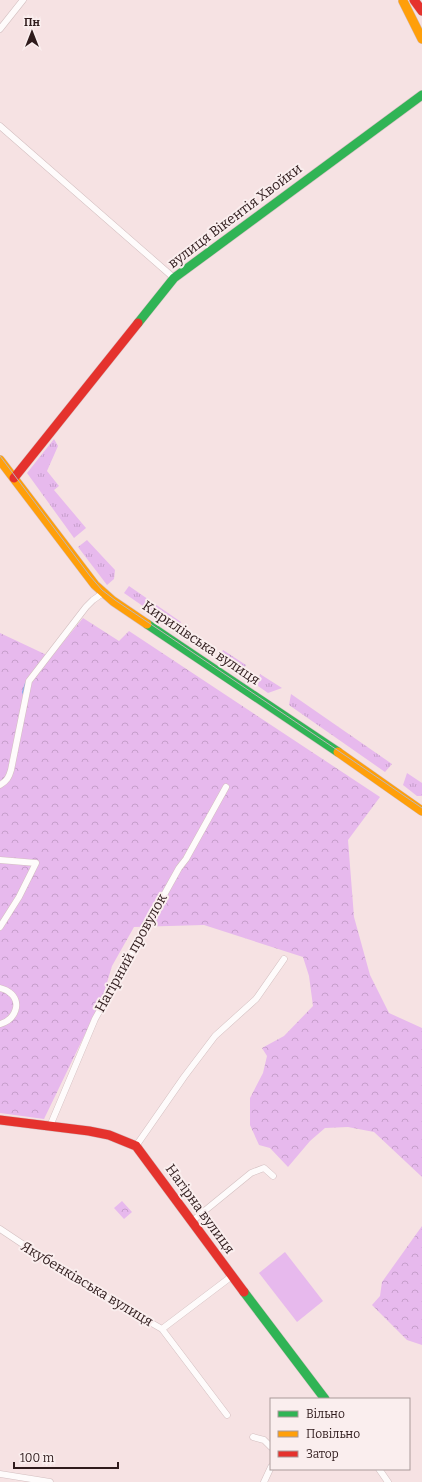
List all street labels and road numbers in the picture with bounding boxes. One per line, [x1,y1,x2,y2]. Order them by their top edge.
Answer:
street label: вулиця Вікентія Хвойки [165,160,305,272]
street label: Кирилівська вулиця [139,597,263,689]
street label: Нагірний провулок [91,890,171,1015]
street label: Нагірна вулиця [162,1161,238,1257]
street label: Якубенківська вулиця [18,1238,156,1330]

